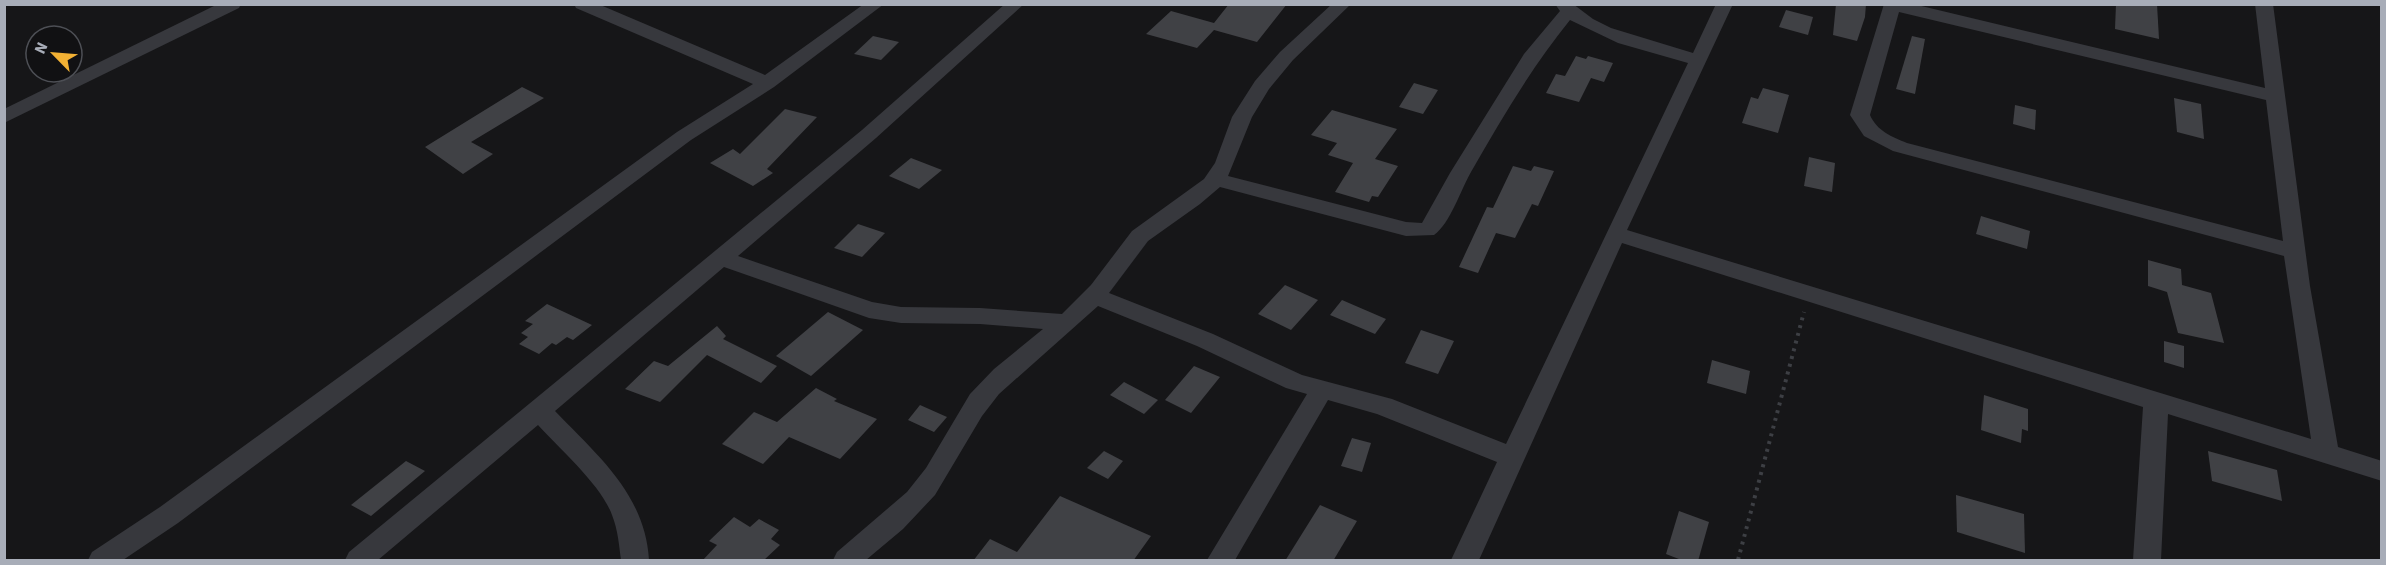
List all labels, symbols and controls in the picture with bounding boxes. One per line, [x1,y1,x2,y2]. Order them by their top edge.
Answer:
north arrow [24,24,84,84]
text: N [29,39,54,58]

